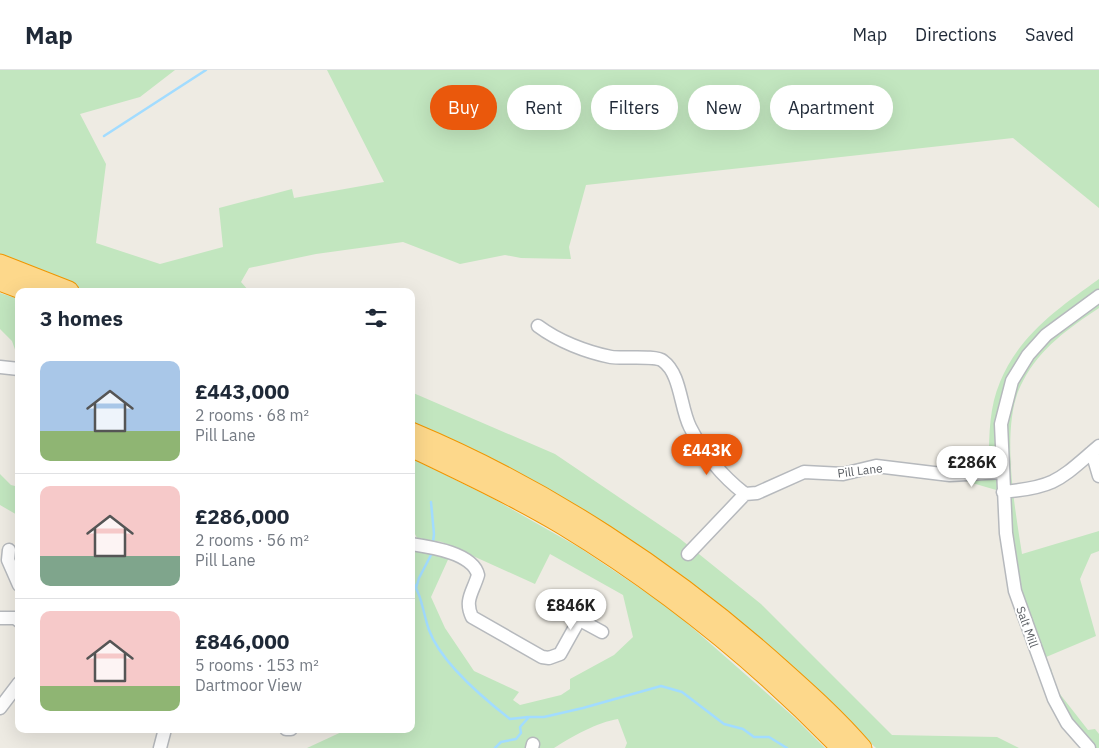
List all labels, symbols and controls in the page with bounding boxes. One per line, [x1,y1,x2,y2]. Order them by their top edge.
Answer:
text: Map [25,19,73,51]
text: Map [852,23,887,46]
text: Directions [915,23,997,46]
text: Saved [1025,23,1074,46]
chip: Buy [430,85,497,130]
chip: Rent [507,85,581,130]
chip: Filters [591,85,678,130]
chip: New [688,85,760,130]
chip: Apartment [770,85,893,130]
text: 3 homes [40,304,123,332]
icon: filters [362,304,390,332]
text: £443,000 [195,377,289,405]
icon: home [80,381,140,441]
text: 2 rooms · 68 m² [195,405,309,425]
text: Pill Lane [195,425,256,445]
pin: £443K [672,434,742,476]
text: £443K [682,440,732,460]
pin: £286K [937,446,1007,488]
text: £286K [947,452,997,472]
street label: Pill Lane [836,460,884,481]
text: £286,000 [195,502,289,530]
icon: home [80,506,140,566]
text: 2 rooms · 56 m² [195,530,309,550]
text: Pill Lane [195,550,256,570]
pin: £846K [536,588,606,631]
text: £846K [546,595,596,615]
street label: Salt Mill [1013,604,1042,650]
text: £846,000 [195,627,289,655]
icon: home [80,631,140,691]
text: 5 rooms · 153 m² [195,655,319,675]
text: Dartmoor View [195,675,302,695]

